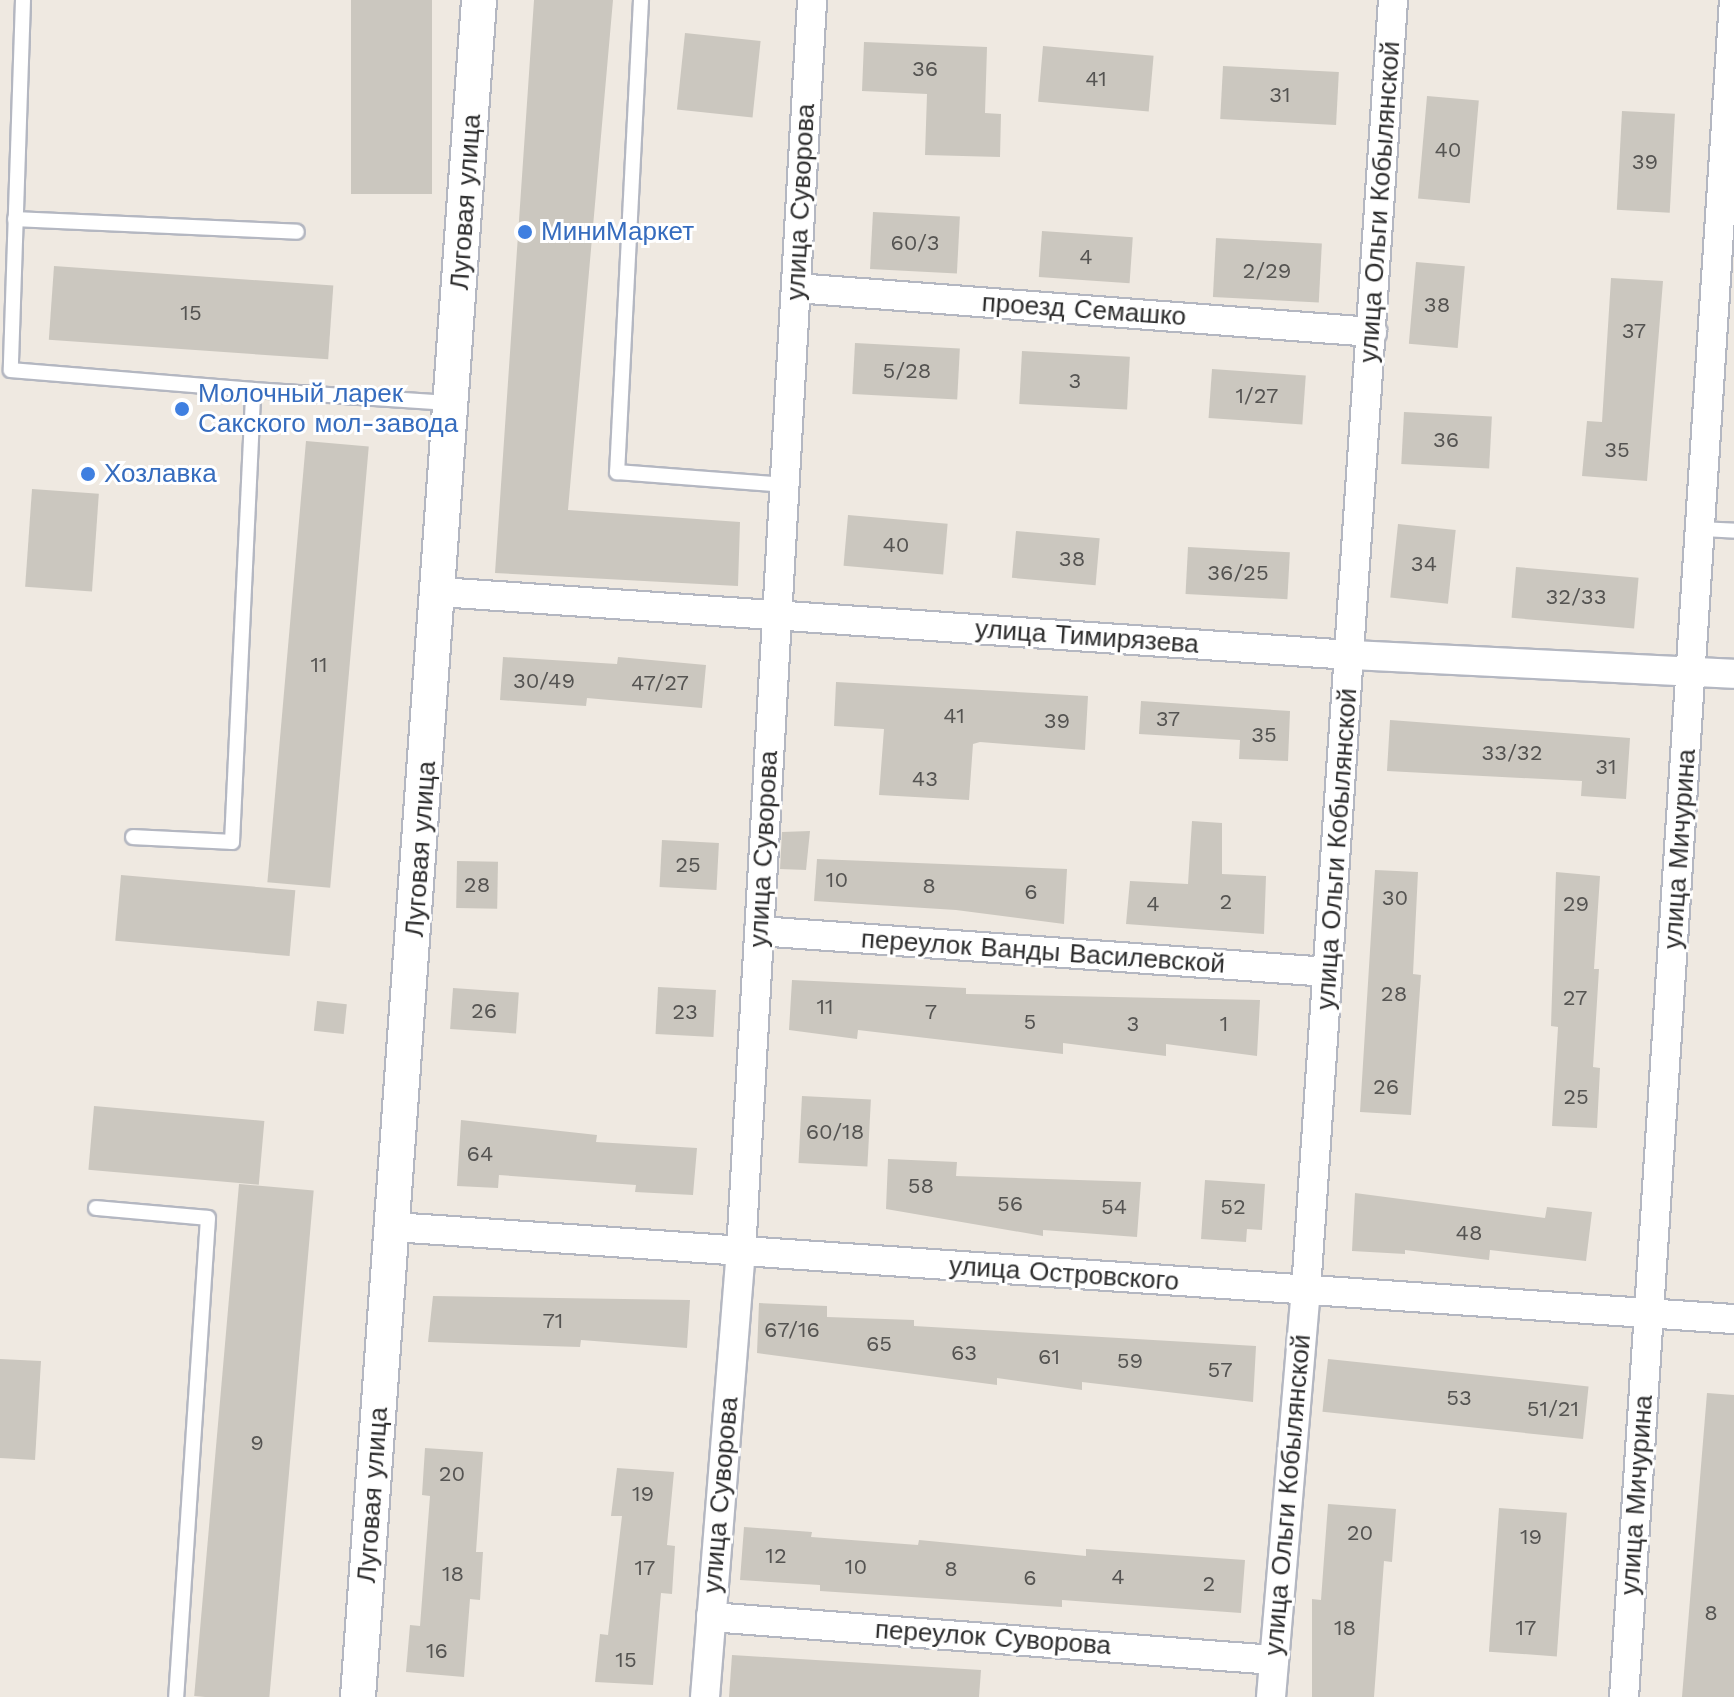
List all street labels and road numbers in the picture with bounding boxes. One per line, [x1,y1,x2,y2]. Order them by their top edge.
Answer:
street label: улица Ольги Кобылянской [1353,40,1407,364]
street label: улица Суворова [780,103,822,301]
street label: Луговая улица [444,113,488,291]
street label: проезд Семашко [981,287,1187,333]
street label: улица Тимирязева [974,614,1200,660]
street label: улица Ольги Кобылянской [1310,687,1364,1011]
street label: улица Мичурина [1657,748,1703,950]
street label: улица Суворова [743,750,785,948]
street label: Луговая улица [399,760,443,938]
street label: переулок Ванды Василевской [860,924,1226,980]
street label: улица Островского [948,1250,1180,1298]
street label: улица Ольги Кобылянской [1258,1333,1318,1657]
street label: улица Мичурина [1614,1394,1660,1596]
street label: улица Суворова [697,1396,745,1594]
street label: Луговая улица [351,1406,395,1584]
street label: переулок Суворова [874,1614,1112,1662]

